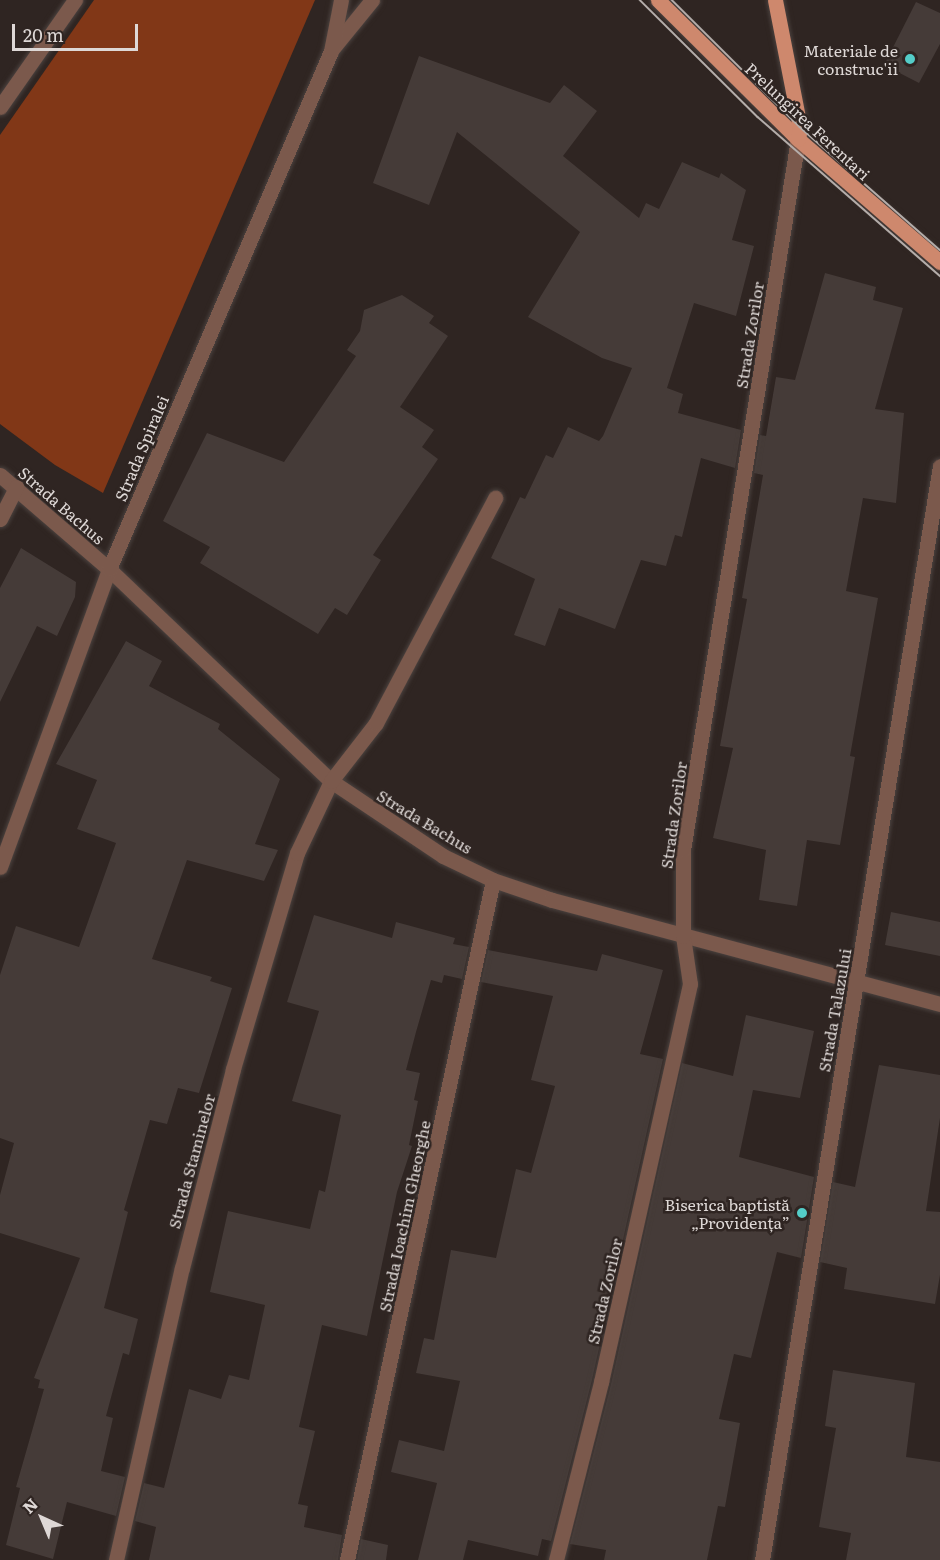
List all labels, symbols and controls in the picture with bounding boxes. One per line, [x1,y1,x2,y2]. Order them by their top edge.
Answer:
scale bar [15,12,141,50]
text: 20 m [23,21,64,48]
place label: Materiale de construc'ii [803,40,898,78]
marker: Materiale de construc'ii [903,52,917,66]
street label: Prelungirea Ferentari [742,58,874,184]
street label: Strada Zorilor [731,280,767,390]
street label: Strada Spiralei [110,392,172,504]
street label: Strada Bachus [15,462,109,548]
street label: Strada Zorilor [656,760,690,870]
street label: Strada Bachus [374,785,476,857]
street label: Strada Talazului [814,947,854,1073]
street label: Strada Staminelor [164,1091,218,1231]
street label: Strada Ioachim Gheorghe [374,1119,434,1313]
place label: Biserica baptistă „Providența” [664,1194,790,1232]
marker: Biserica baptistă „Providența” [795,1206,809,1220]
street label: Strada Zorilor [583,1236,625,1346]
north arrow [12,1488,72,1548]
text: N [16,1492,43,1518]

